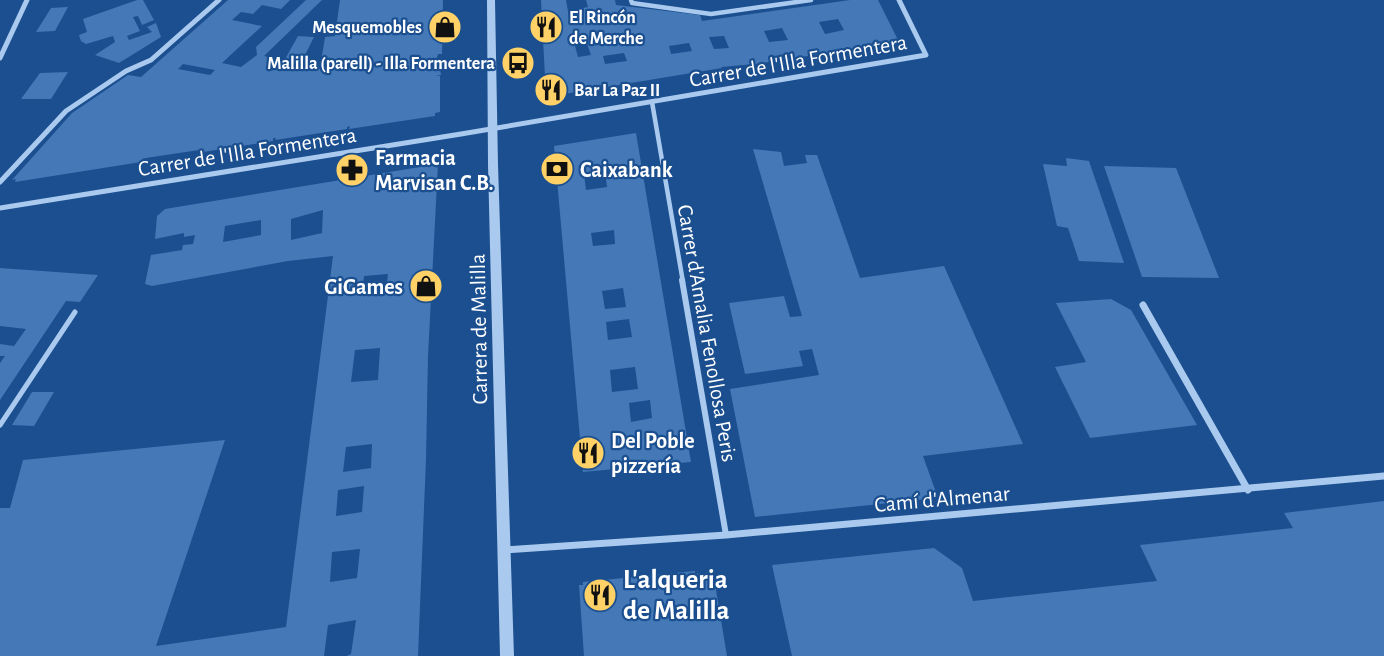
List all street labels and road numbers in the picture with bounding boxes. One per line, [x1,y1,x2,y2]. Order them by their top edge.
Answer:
street label: Carrer de l'Illa Formentera [688,31,909,91]
street label: Carrer de l'Illa Formentera [136,124,358,180]
street label: Carrer d'Amalia Fenollosa Peris [674,203,740,464]
street label: Carrera de Malilla [467,253,491,404]
street label: Camí d'Almenar [873,482,1011,516]

